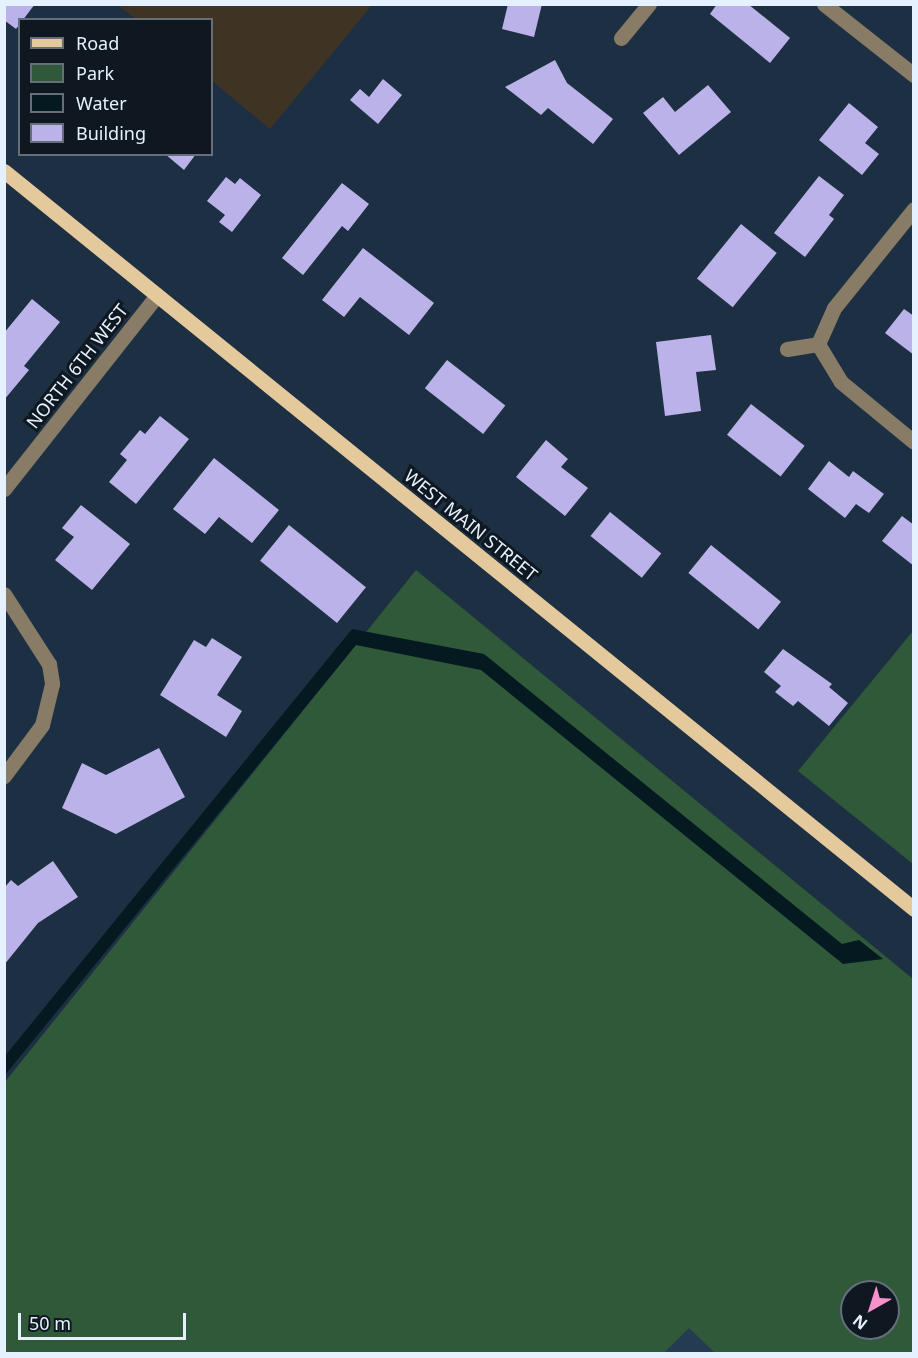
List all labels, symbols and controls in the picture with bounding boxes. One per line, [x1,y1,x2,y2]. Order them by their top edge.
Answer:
legend [18,18,213,156]
text: Road [76,31,119,55]
text: Park [76,61,114,85]
text: Water [76,91,127,115]
text: Building [76,121,146,145]
street label: NORTH 6TH WEST [22,299,132,433]
street label: WEST MAIN STREET [400,465,542,585]
north arrow [840,1280,900,1340]
scale bar [21,1301,189,1339]
text: N [848,1310,872,1335]
text: 50 m [29,1311,71,1335]

